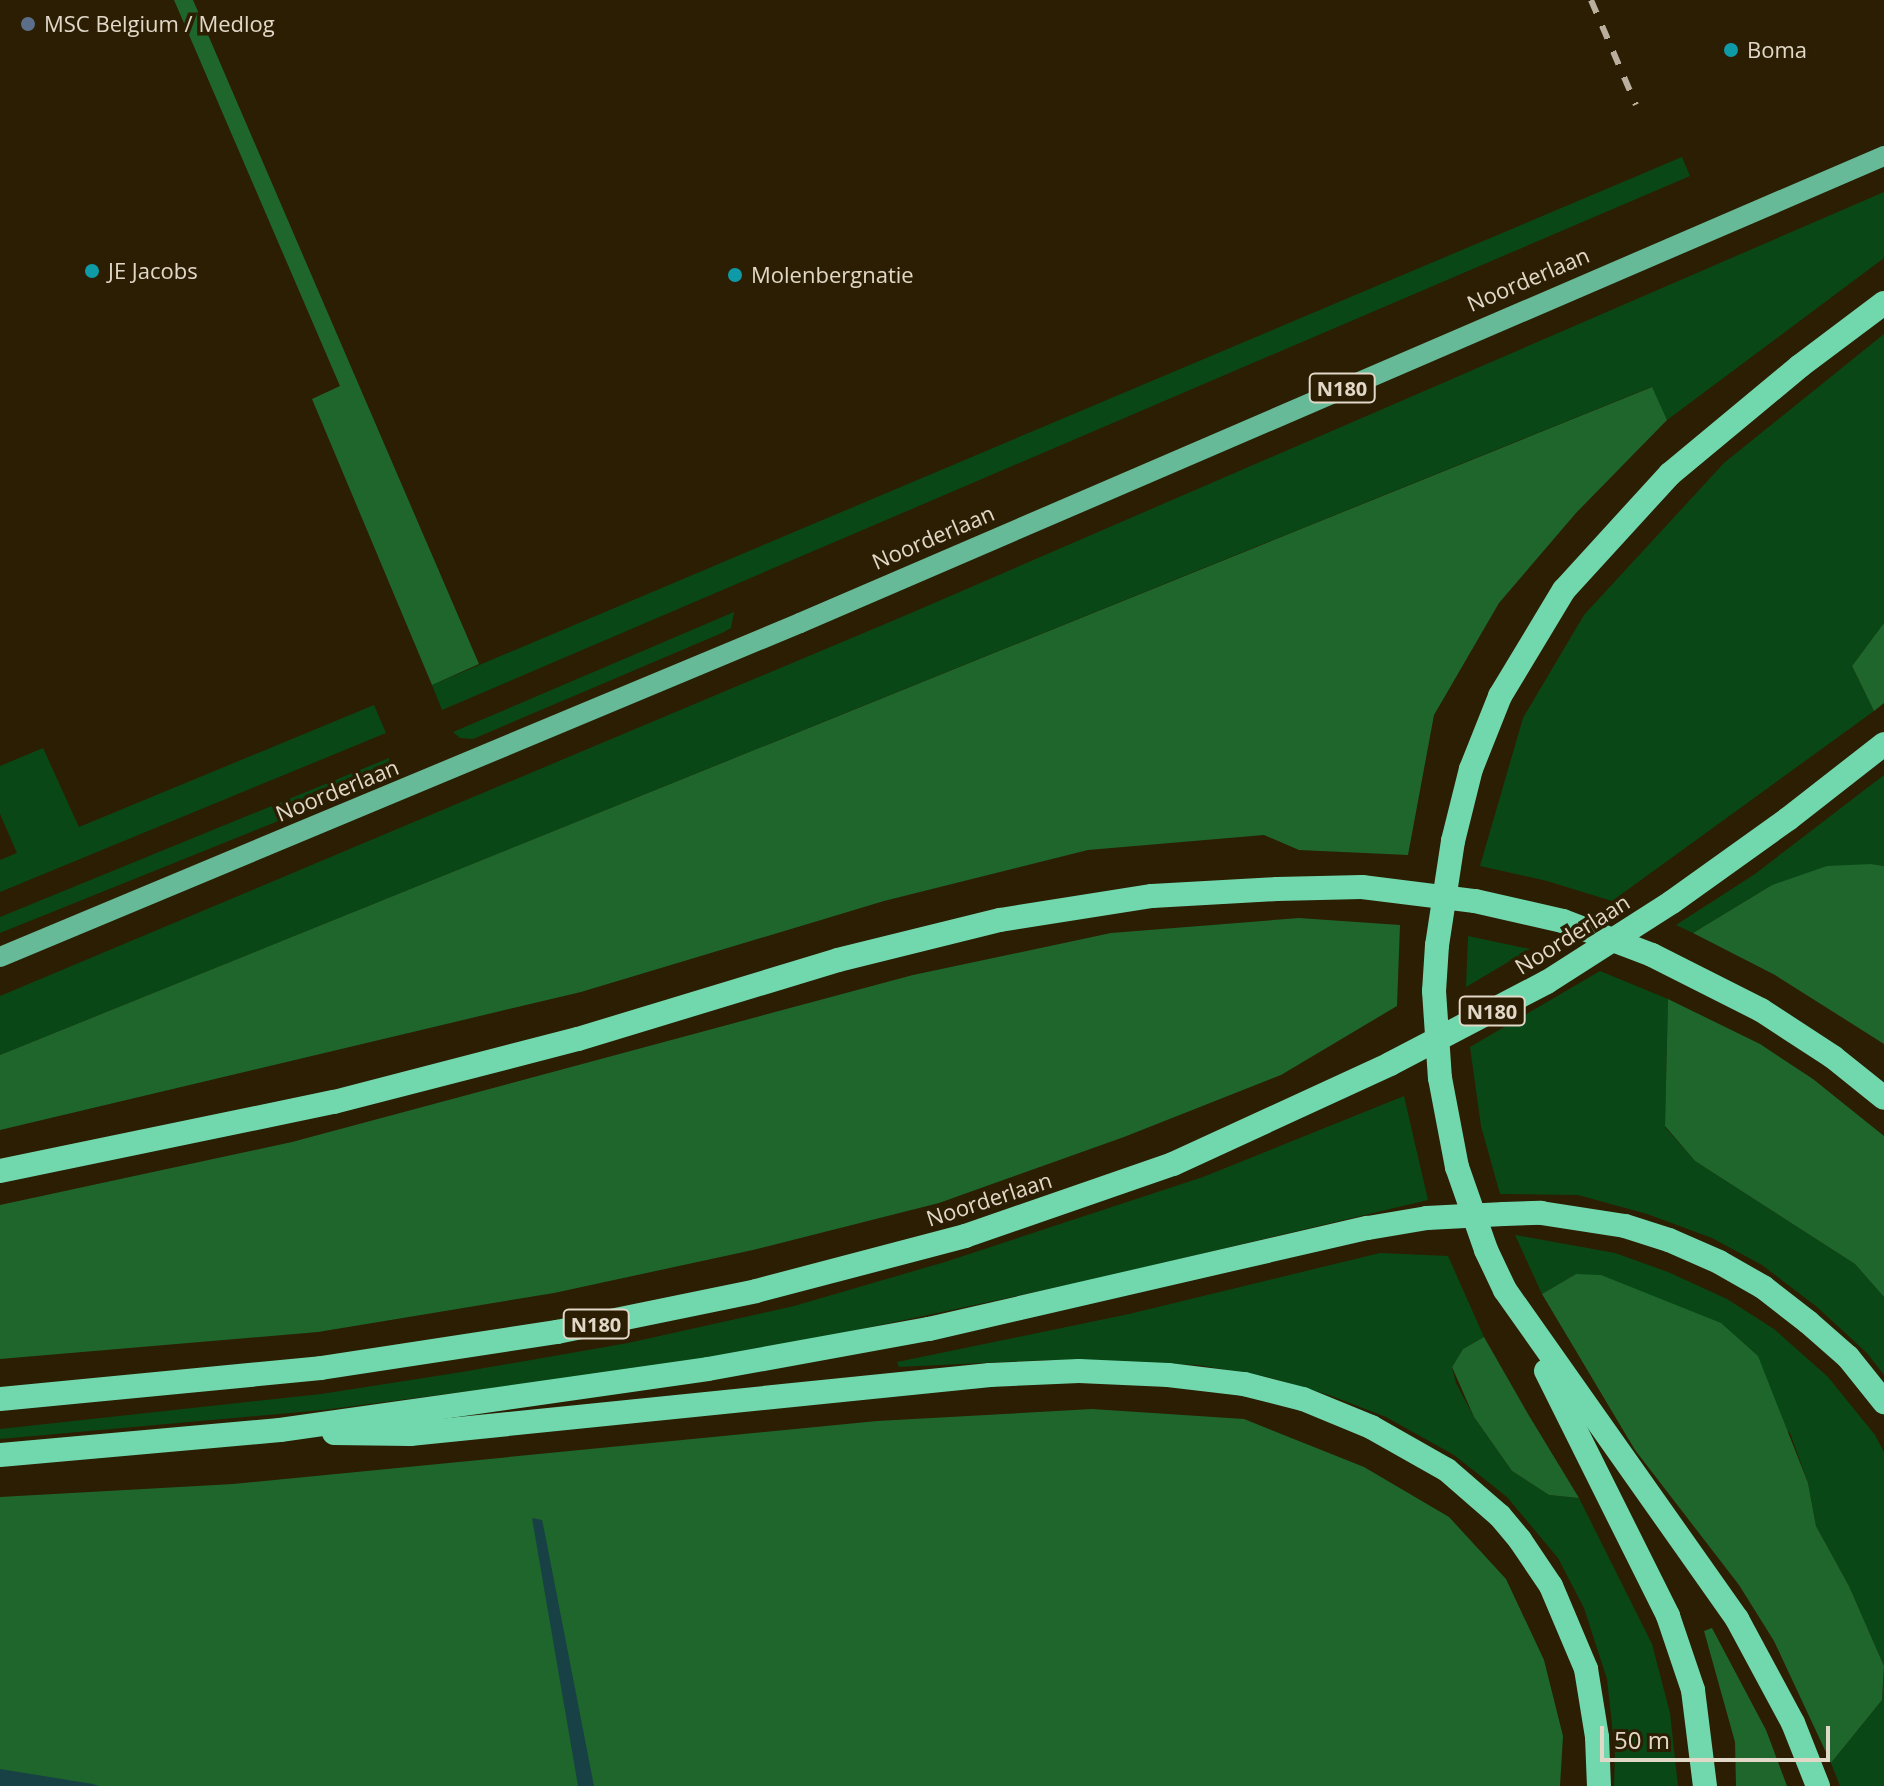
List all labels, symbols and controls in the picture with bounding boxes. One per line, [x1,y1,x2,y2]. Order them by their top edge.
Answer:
place label: MSC Belgium / Medlog [44,11,275,37]
marker: MSC Belgium / Medlog [19,15,37,33]
place label: Boma [1747,37,1807,63]
marker: Boma [1722,41,1740,59]
street label: Noorderlaan [1463,241,1593,317]
place label: JE Jacobs [108,258,198,284]
marker: JE Jacobs [83,262,101,280]
place label: Molenbergnatie [751,262,914,288]
marker: Molenbergnatie [726,266,744,284]
road number: N180 [1308,372,1376,404]
street label: Noorderlaan [868,499,998,575]
street label: Noorderlaan [272,753,402,827]
street label: Noorderlaan [1510,888,1634,980]
road number: N180 [1458,995,1526,1027]
street label: Noorderlaan [923,1166,1055,1232]
road number: N180 [562,1308,630,1340]
scale bar [1604,1710,1834,1760]
text: 50 m [1614,1723,1670,1756]

